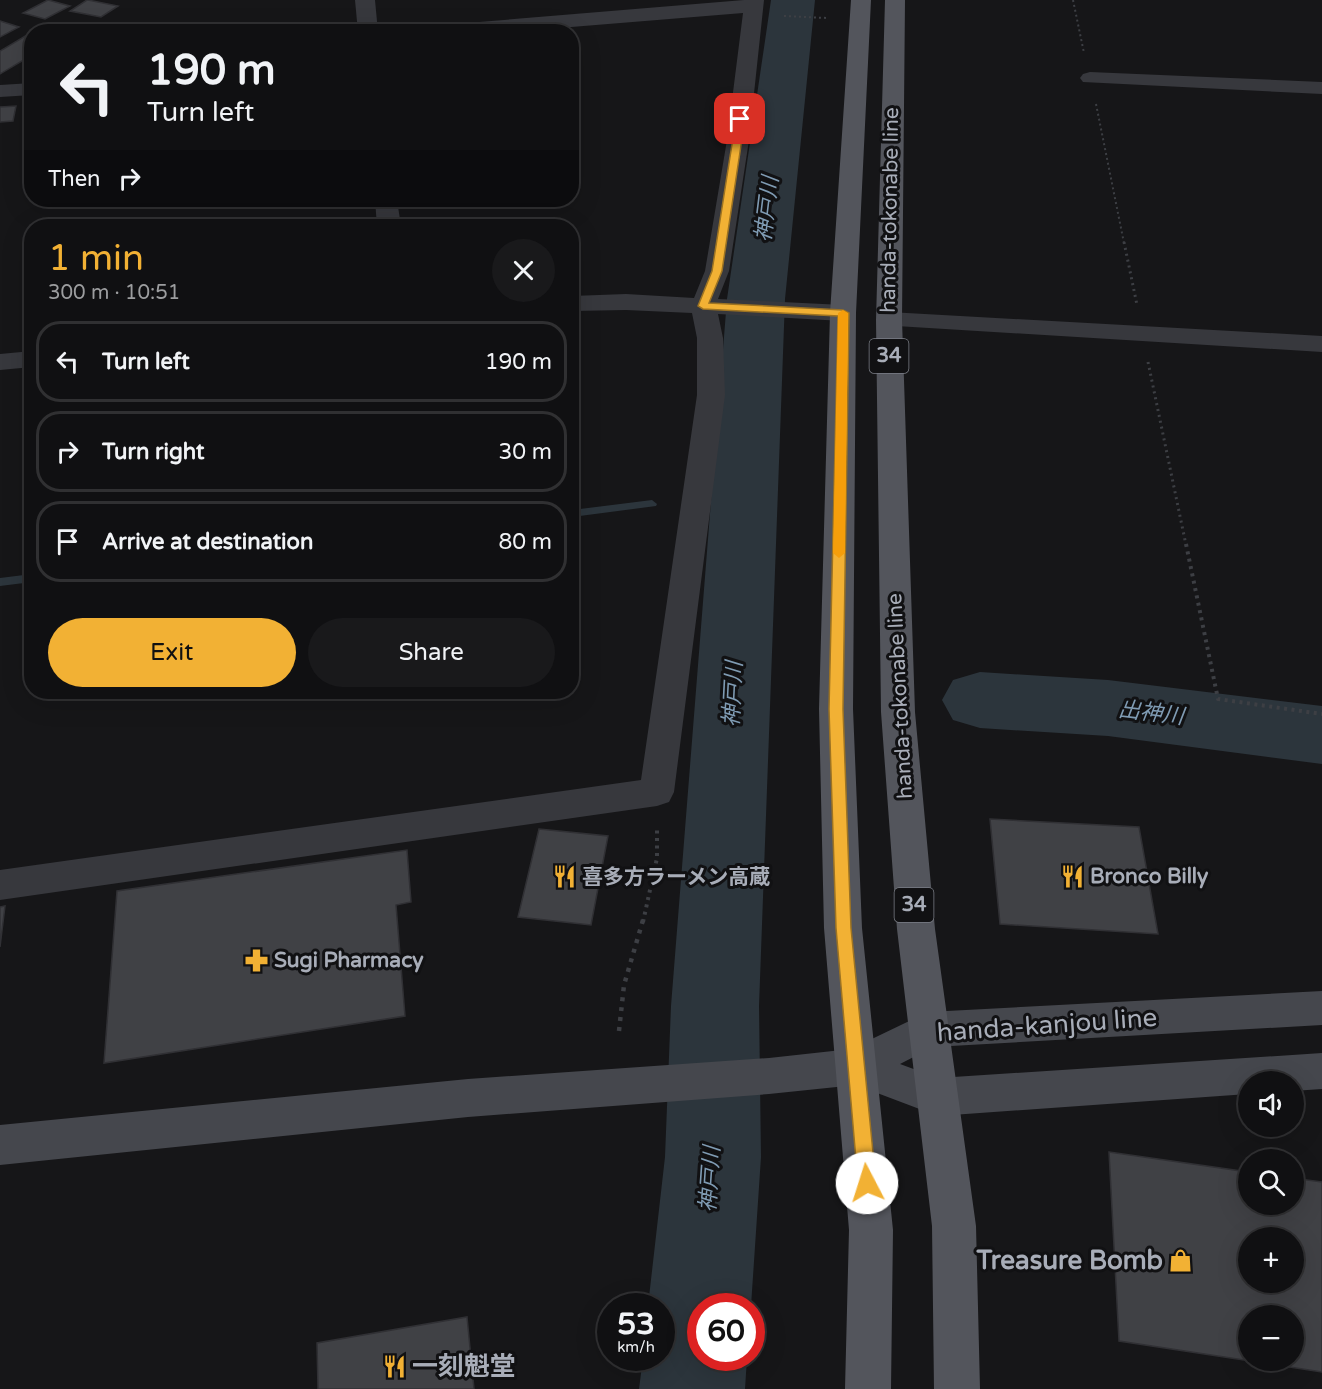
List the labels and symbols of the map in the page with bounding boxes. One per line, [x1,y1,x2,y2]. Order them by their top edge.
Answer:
pin [714,93,765,144]
street label: handa-tokonabe line [876,107,904,313]
water label: 神戸川 [750,173,784,243]
road number: 34 [870,339,908,373]
street label: handa-tokonabe line [882,593,918,799]
water label: 神戸川 [718,658,748,728]
water label: 出神川 [1117,696,1187,730]
restaurant icon: Bronco Billy [1059,863,1085,889]
restaurant icon: 喜多方ラーメン高蔵 [551,864,577,890]
place label: Bronco Billy [1090,864,1209,889]
place label: 喜多方ラーメン高蔵 [582,865,770,890]
road number: 34 [894,888,934,922]
pharmacy icon: Sugi Pharmacy [243,947,269,973]
place label: Sugi Pharmacy [274,948,424,973]
street label: handa-kanjou line [936,1002,1158,1048]
water label: 神戸川 [695,1143,725,1213]
position arrow [835,1151,899,1215]
place label: Treasure Bomb [976,1245,1163,1276]
shop icon: Treasure Bomb [1168,1247,1194,1273]
speed limit sign: 60 [687,1293,765,1371]
place label: 一刻魁堂 [412,1351,516,1382]
restaurant icon: 一刻魁堂 [381,1353,407,1379]

